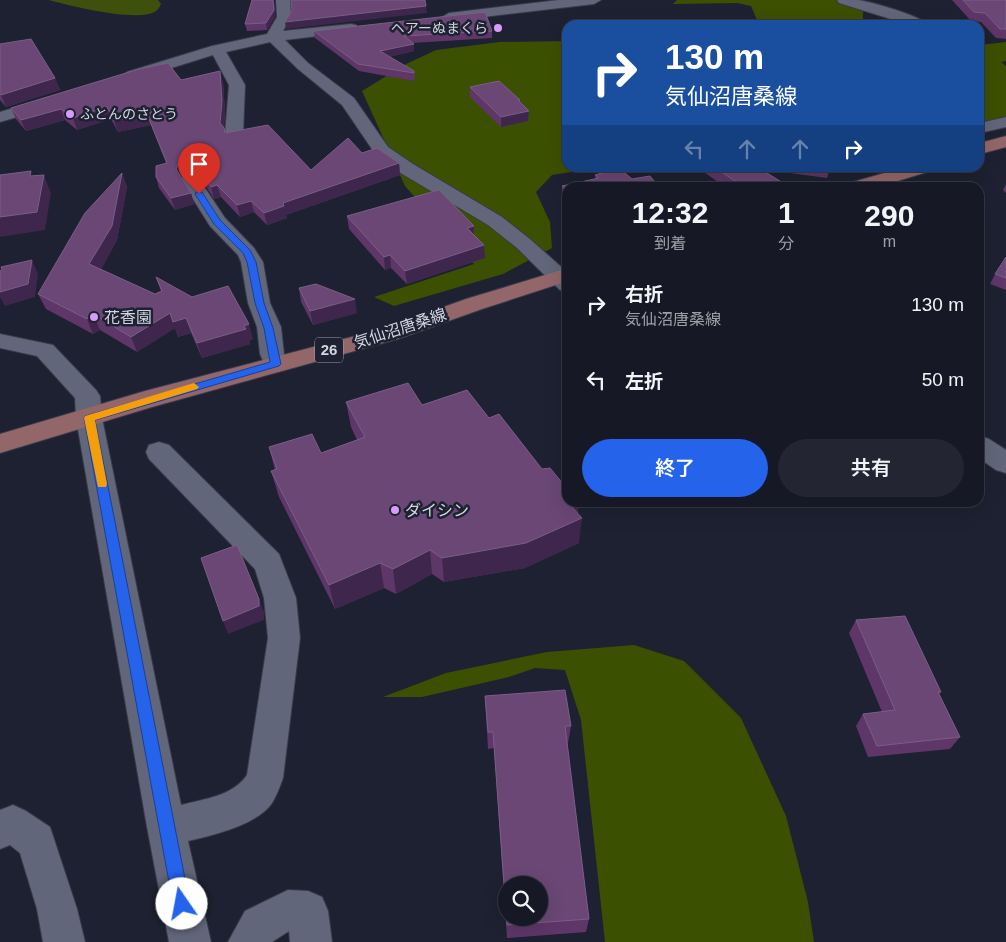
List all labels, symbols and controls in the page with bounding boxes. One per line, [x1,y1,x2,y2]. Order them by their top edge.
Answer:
place label: ヘアーぬまくら [391,20,488,36]
marker: ヘアーぬまくら [492,22,504,34]
text: 130 m [665,37,764,76]
icon: right [582,40,647,105]
text: 気仙沼唐桑線 [665,84,797,109]
place label: ふとんのさとう [80,106,178,122]
marker: ふとんのさとう [64,108,76,120]
icon: left [680,135,708,163]
icon: ahead [733,135,761,163]
icon: ahead [786,135,814,163]
icon: right [839,135,867,163]
pin [178,143,220,194]
icon: arrive [185,150,213,178]
text: 12:32 [632,196,708,229]
text: 1 [778,196,795,229]
text: 290 [864,199,914,232]
text: m [883,233,896,250]
text: 到着 [654,235,686,252]
text: 分 [778,235,794,252]
text: 右折 [625,284,663,305]
icon: right [582,291,610,319]
text: 130 m [911,294,964,315]
street label: 気仙沼唐桑線 [352,306,448,351]
place label: 花香園 [104,309,152,326]
marker: 花香園 [88,311,100,323]
text: 気仙沼唐桑線 [625,311,721,328]
road number: 26 [315,338,343,362]
icon: left [582,366,610,394]
text: 50 m [922,369,964,390]
text: 左折 [625,371,663,392]
button: 終了 [582,439,768,497]
button: 共有 [778,439,964,497]
place label: ダイシン [405,502,469,519]
marker: ダイシン [389,504,401,516]
map controls [498,876,548,926]
button: search [498,876,548,926]
position arrow [155,877,207,929]

